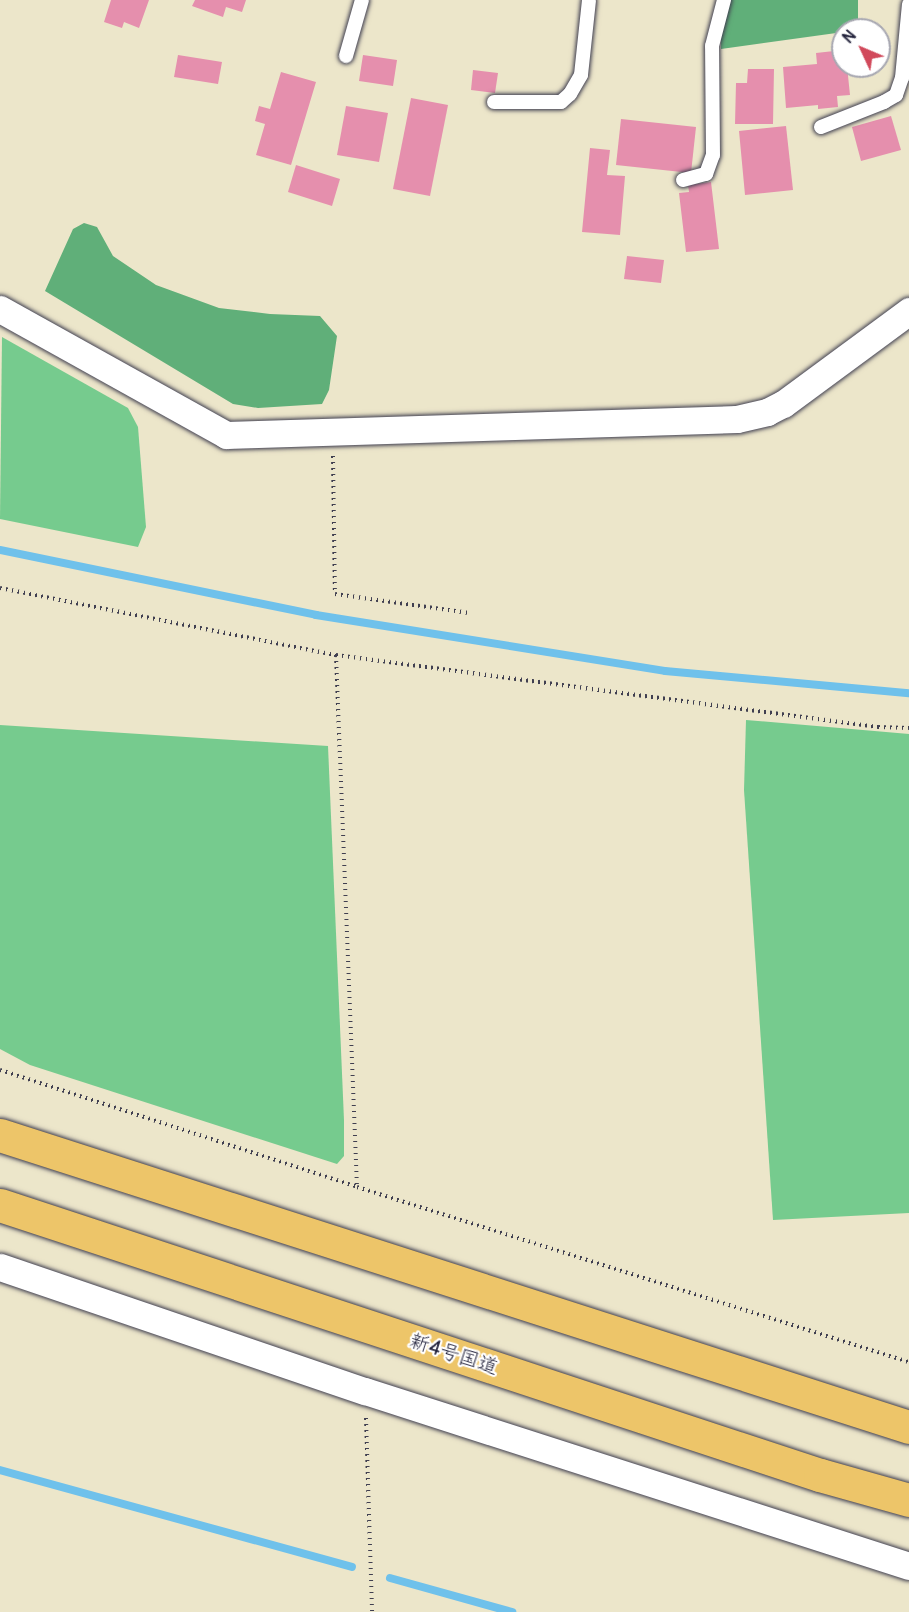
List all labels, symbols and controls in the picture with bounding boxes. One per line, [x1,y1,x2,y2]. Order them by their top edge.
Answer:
north arrow [831,18,891,78]
text: N [839,26,860,48]
street label: 新4号国道 [407,1328,501,1380]

